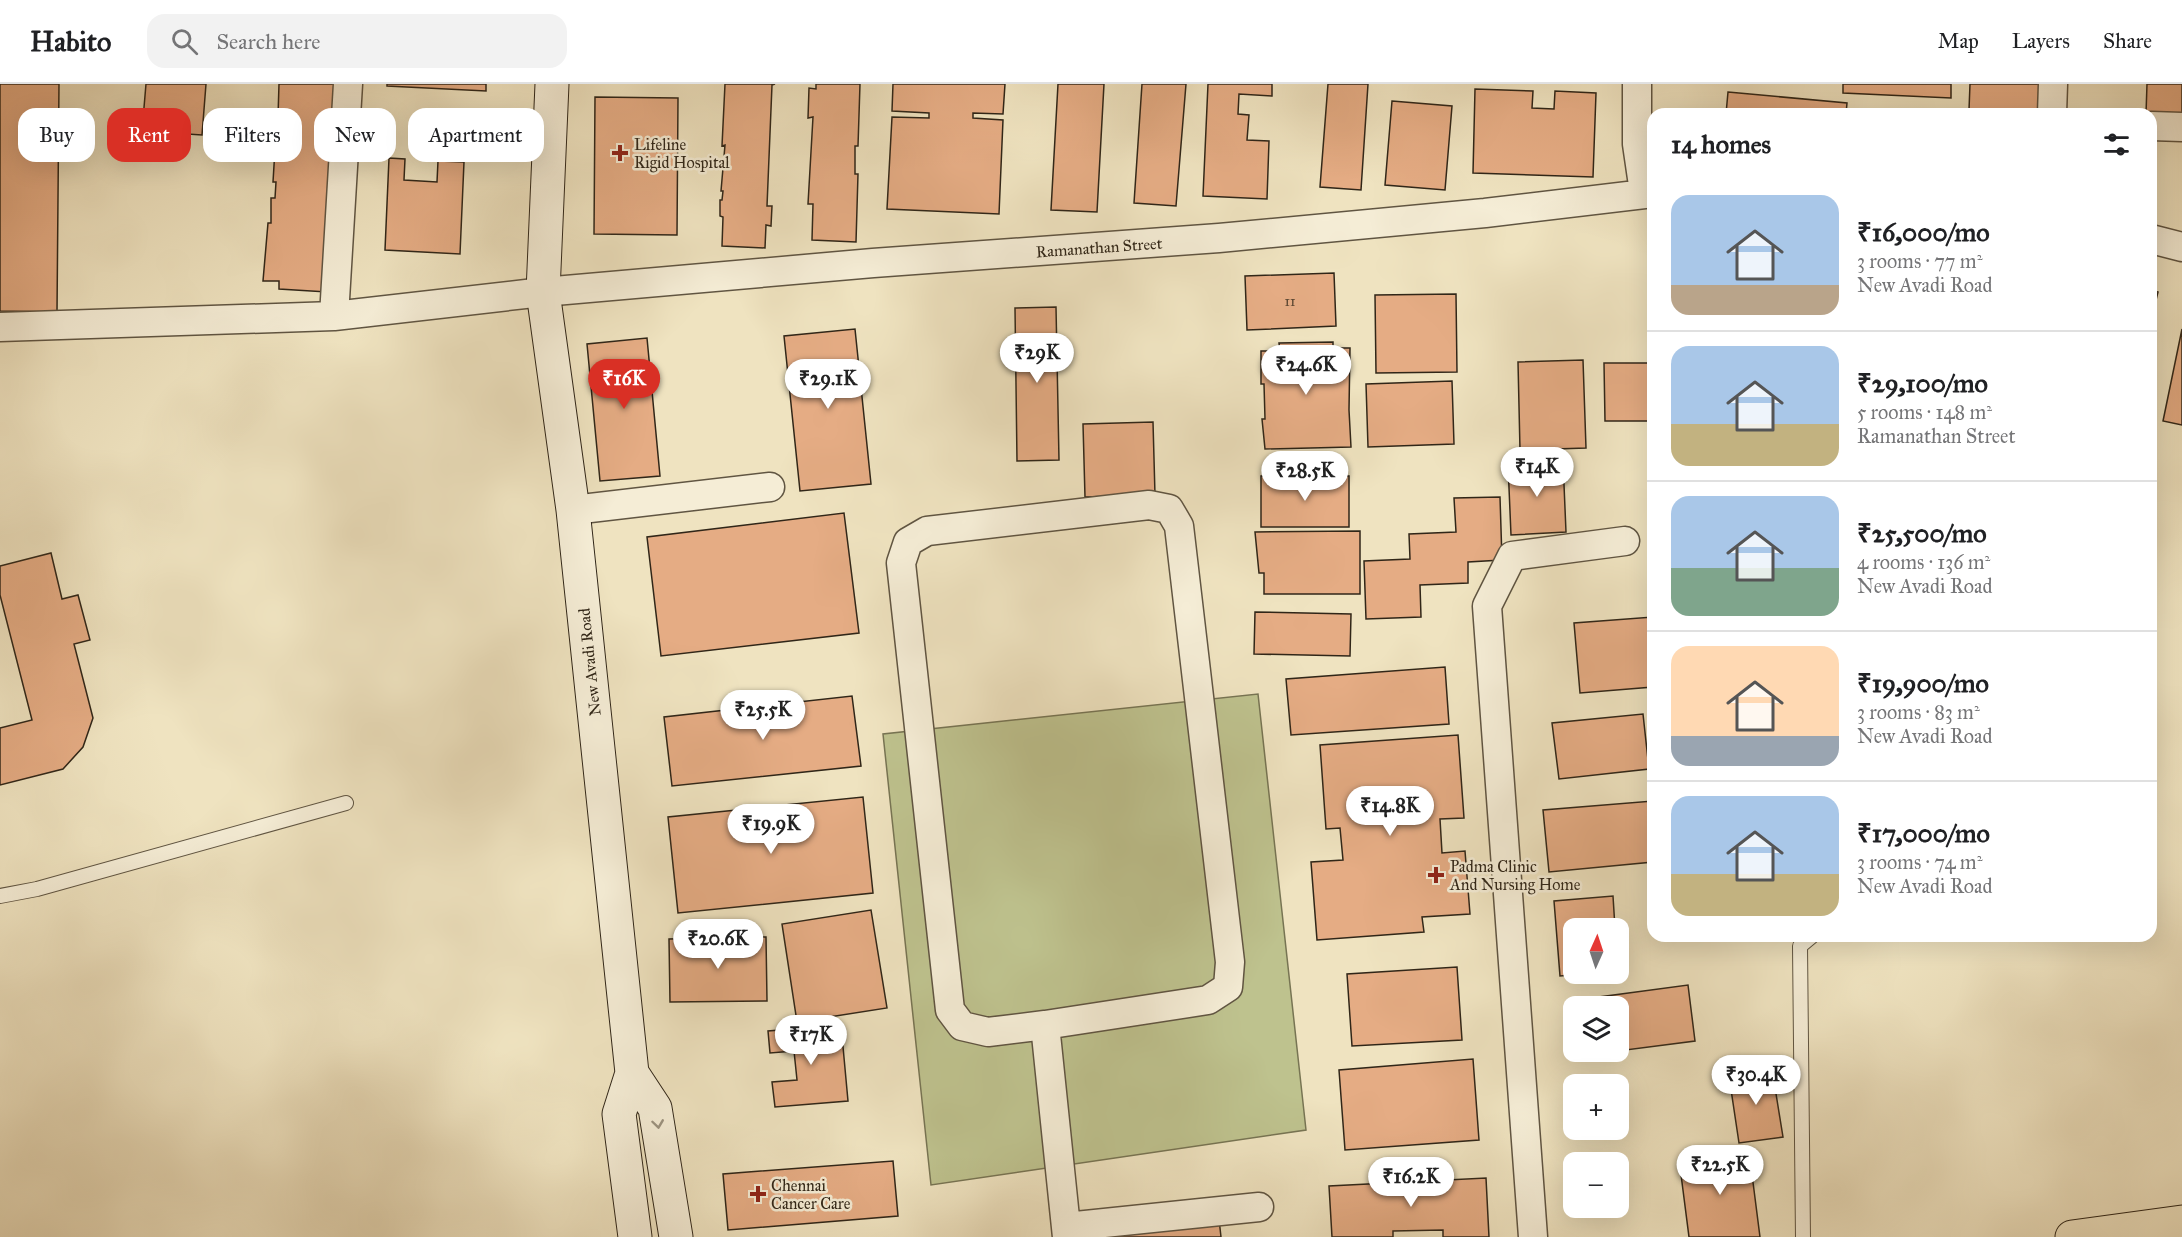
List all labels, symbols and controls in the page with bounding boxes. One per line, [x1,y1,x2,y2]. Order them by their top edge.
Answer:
search box [147,14,567,68]
text: Habito [30,24,111,59]
icon: search [168,25,201,58]
text: Search here [216,28,320,55]
text: Map [1938,28,1979,54]
text: Layers [2012,28,2070,54]
text: Share [2103,28,2152,54]
chip: Buy [18,108,95,162]
chip: Rent [107,108,191,162]
chip: Filters [203,108,302,162]
chip: New [314,108,396,162]
chip: Apartment [408,108,544,162]
text: 14 homes [1671,128,1771,160]
icon: filters [2100,128,2133,161]
place label: Lifeline Rigid Hospital [634,135,730,173]
marker: Lifeline Rigid Hospital [611,144,629,162]
text: ₹16,000/mo [1857,216,1990,248]
icon: home [1719,219,1791,291]
street label: Ramanathan Street [1035,234,1163,261]
text: 3 rooms · 77 m² [1857,249,1982,273]
text: New Avadi Road [1857,273,1993,297]
house number: 11 [1284,293,1296,310]
pin: ₹29K [1001,333,1073,384]
text: ₹29K [1014,340,1060,364]
pin: ₹24.6K [1257,345,1355,396]
text: ₹24.6K [1275,352,1337,376]
pin: ₹16K [588,359,660,410]
pin: ₹29.1K [779,359,877,410]
text: ₹16K [602,366,646,390]
text: ₹29.1K [799,366,857,390]
text: ₹29,100/mo [1857,367,1988,399]
icon: home [1719,370,1791,442]
text: 5 rooms · 148 m² [1857,400,1992,424]
text: Ramanathan Street [1857,424,2016,448]
pin: ₹14K [1501,447,1573,498]
pin: ₹28.5K [1256,451,1354,502]
text: ₹14K [1515,454,1559,478]
text: ₹28.5K [1275,458,1335,482]
text: ₹25,500/mo [1857,517,1987,549]
icon: home [1719,520,1791,592]
text: 4 rooms · 136 m² [1857,550,1990,574]
text: New Avadi Road [1857,574,1993,598]
street label: New Avadi Road [574,607,605,717]
text: ₹19,900/mo [1857,667,1989,699]
icon: home [1719,670,1791,742]
pin: ₹25.5K [714,690,812,741]
text: ₹25.5K [734,697,792,721]
text: 3 rooms · 83 m² [1857,700,1980,724]
text: New Avadi Road [1857,724,1993,748]
pin: ₹14.8K [1341,786,1439,837]
text: ₹14.8K [1360,793,1420,817]
pin: ₹19.9K [722,804,820,855]
text: ₹19.9K [741,811,801,835]
text: ₹17,000/mo [1857,817,1990,849]
icon: home [1719,820,1791,892]
text: 3 rooms · 74 m² [1857,850,1982,874]
place label: Padma Clinic And Nursing Home [1449,857,1581,895]
marker: Padma Clinic And Nursing Home [1427,866,1445,884]
text: New Avadi Road [1857,874,1993,898]
north arrow [1563,918,1629,984]
map controls [1563,918,1629,1218]
pin: ₹20.6K [669,919,767,970]
text: ₹20.6K [687,926,749,950]
button: layers [1563,996,1629,1062]
pin: ₹17K [775,1015,847,1066]
text: ₹17K [789,1022,833,1046]
pin: ₹30.4K [1707,1055,1805,1106]
text: ₹30.4K [1726,1062,1786,1086]
button: + [1563,1074,1629,1140]
one-way arrow [651,1119,663,1129]
pin: ₹22.5K [1671,1145,1769,1196]
button: − [1563,1152,1629,1218]
text: ₹22.5K [1691,1152,1749,1176]
pin: ₹16.2K [1362,1157,1460,1208]
text: ₹16.2K [1382,1164,1440,1188]
place label: Chennai Cancer Care [771,1176,851,1213]
marker: Chennai Cancer Care [749,1185,767,1203]

